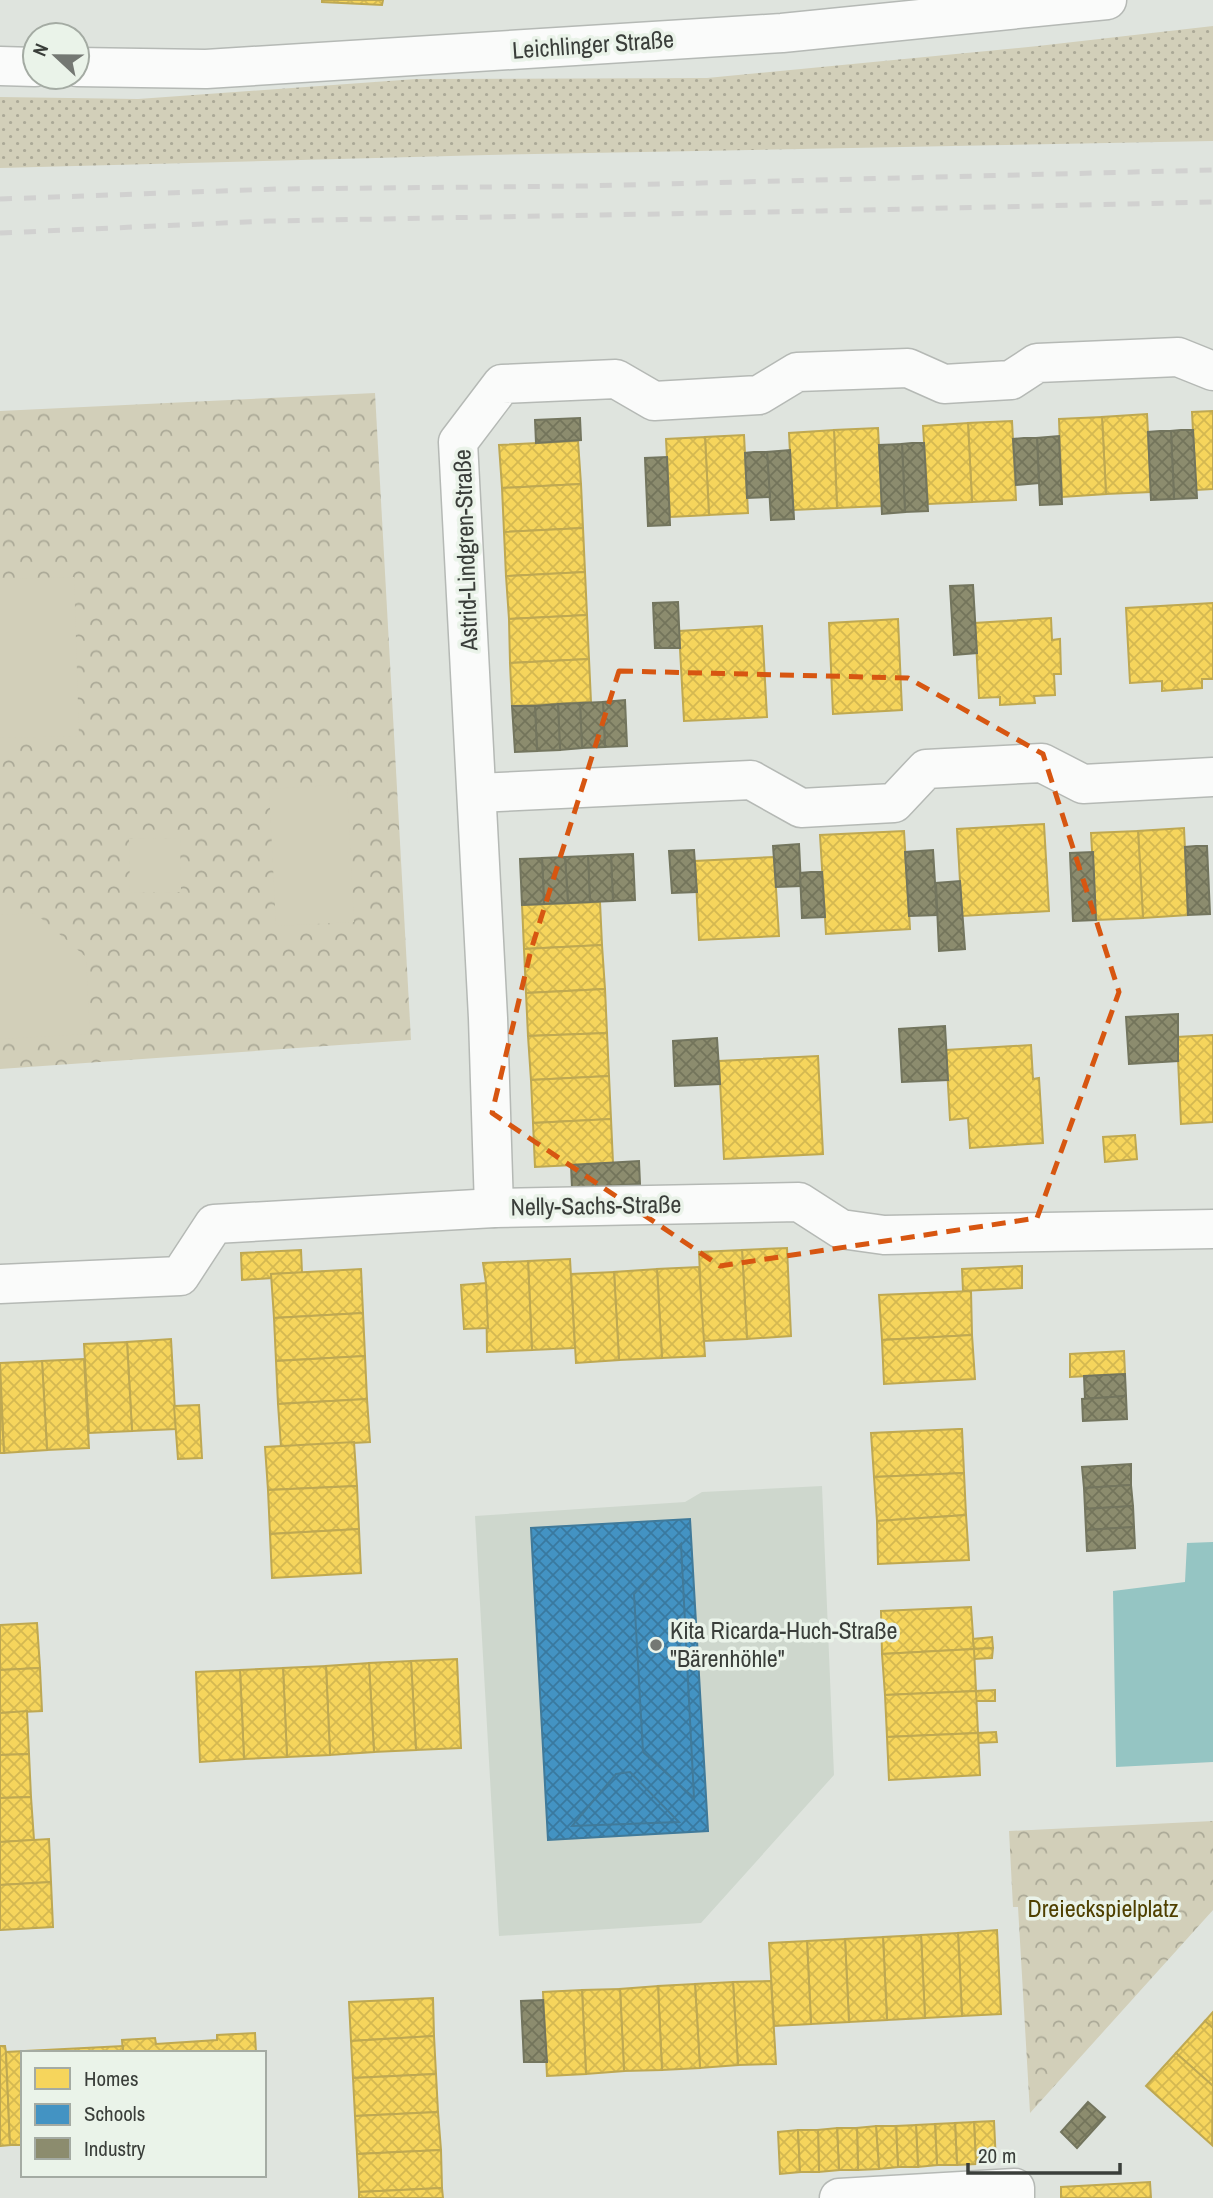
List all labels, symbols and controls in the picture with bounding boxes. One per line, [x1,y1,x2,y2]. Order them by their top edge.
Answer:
north arrow [21,21,91,91]
street label: Leichlinger Straße [511,22,675,66]
text: N [26,40,54,60]
street label: Astrid-Lindgren-Straße [445,449,485,652]
street label: Nelly-Sachs-Straße [510,1188,682,1222]
place label: Kita Ricarda-Huch-Straße "Bärenhöhle" [670,1614,898,1674]
marker: Kita Ricarda-Huch-Straße "Bärenhöhle" [648,1637,664,1653]
park label: Dreieckspielplatz [1028,1892,1179,1924]
legend [21,2051,266,2177]
text: Homes [84,2064,139,2093]
text: Schools [84,2099,145,2128]
scale bar [968,2132,1120,2176]
text: Industry [84,2134,146,2163]
text: 20 m [978,2141,1016,2170]

